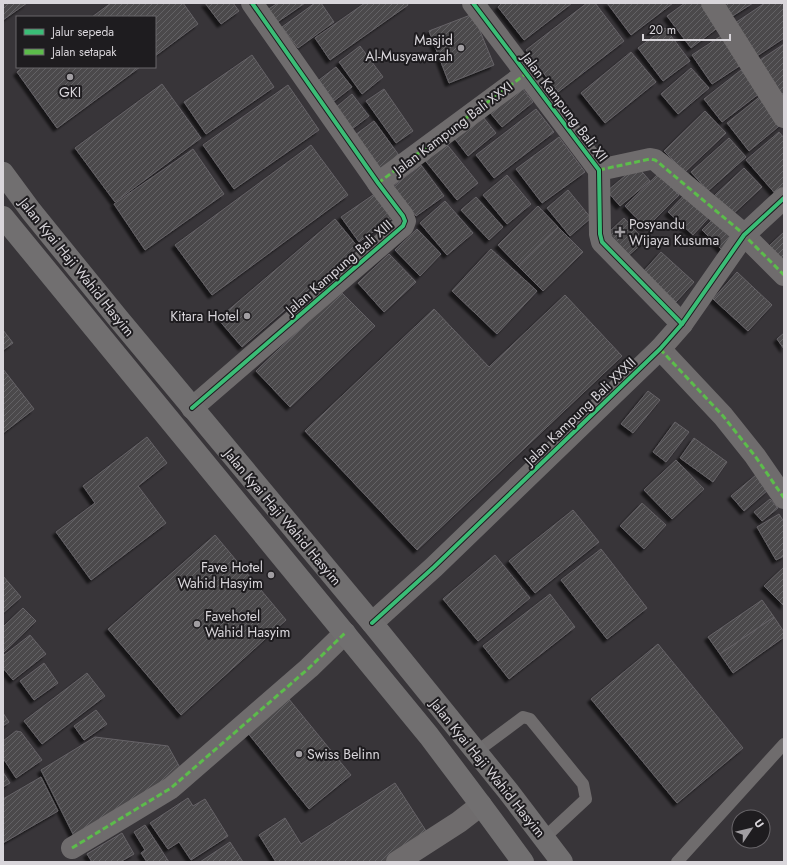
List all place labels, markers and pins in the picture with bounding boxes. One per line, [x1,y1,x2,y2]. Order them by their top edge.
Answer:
place label: Masjid Al-Musyawarah [365,30,453,66]
marker: Masjid Al-Musyawarah [456,43,466,53]
marker: GKI [65,72,75,82]
place label: GKI [59,82,81,102]
place label: Posyandu Wijaya Kusuma [629,214,719,250]
marker: Posyandu Wijaya Kusuma [614,226,626,238]
place label: Kitara Hotel [170,306,239,326]
marker: Kitara Hotel [242,311,252,321]
place label: Fave Hotel Wahid Hasyim [178,557,263,593]
marker: Fave Hotel Wahid Hasyim [266,570,276,580]
place label: Favehotel Wahid Hasyim [205,606,290,642]
marker: Favehotel Wahid Hasyim [192,619,202,629]
place label: Swiss Belinn [307,744,380,764]
marker: Swiss Belinn [294,749,304,759]

